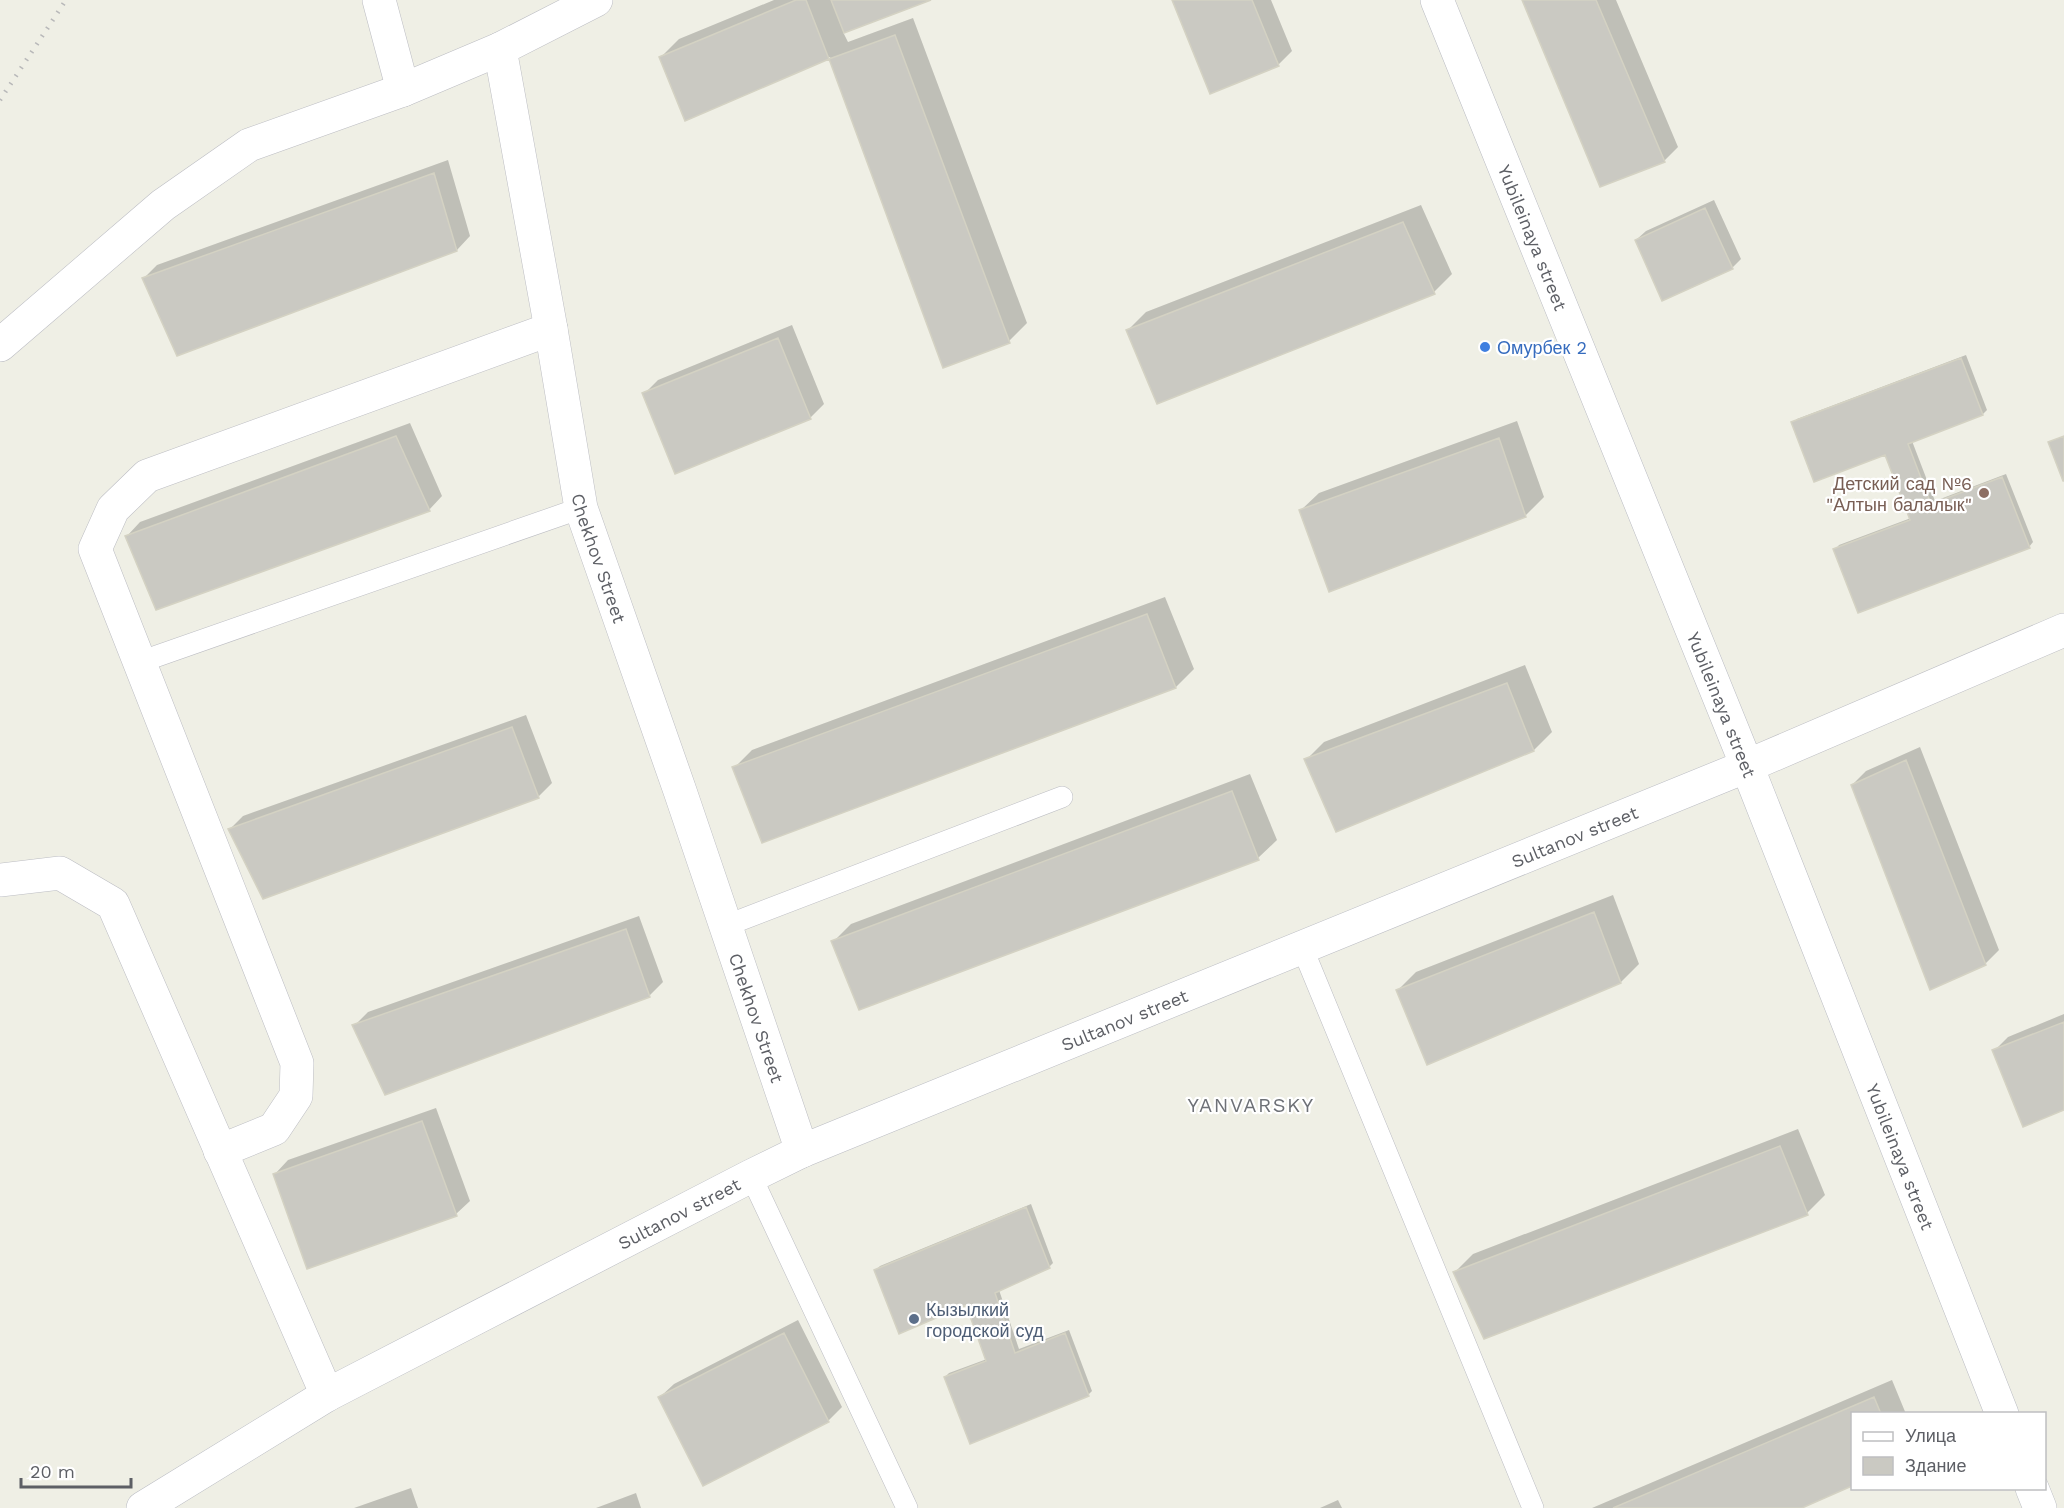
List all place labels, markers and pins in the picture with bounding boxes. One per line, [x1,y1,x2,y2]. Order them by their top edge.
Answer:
place label: Омурбек 2 [1497,337,1587,358]
marker: Омурбек 2 [1478,340,1492,354]
place label: Детский сад №6 "Алтын балалык" [1826,473,1972,515]
marker: Детский сад №6 "Алтын балалык" [1977,486,1991,500]
place label: Кызылкий городской суд [926,1299,1044,1341]
marker: Кызылкий городской суд [907,1312,921,1326]

